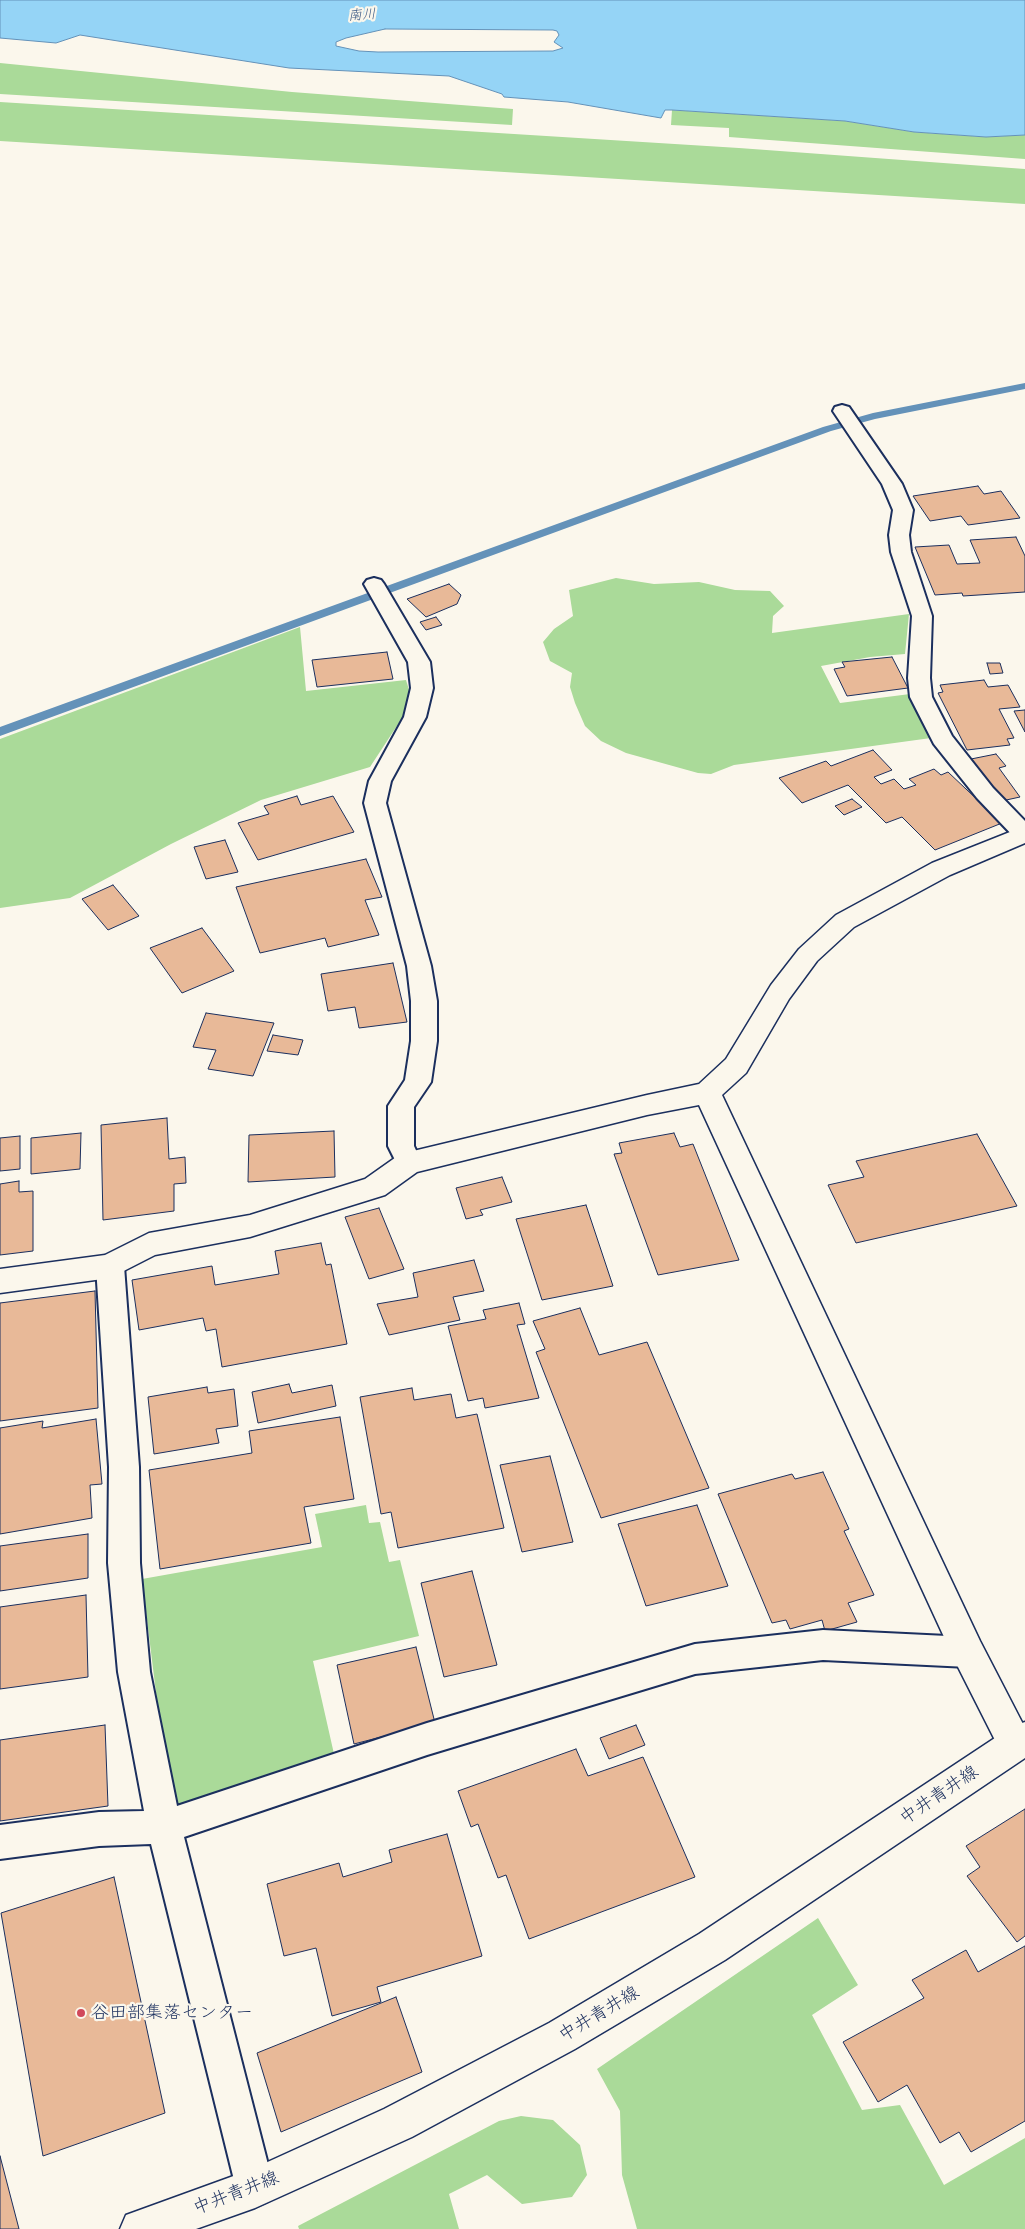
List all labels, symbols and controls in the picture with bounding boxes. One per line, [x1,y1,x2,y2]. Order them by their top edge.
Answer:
water label: 南川 [347,6,377,24]
street label: 中井青井線 [896,1761,982,1829]
street label: 中井青井線 [555,1982,643,2046]
place label: 谷田部集落センター [91,2002,253,2024]
marker: 谷田部集落センター [75,2007,87,2019]
street label: 中井青井線 [190,2167,282,2219]

